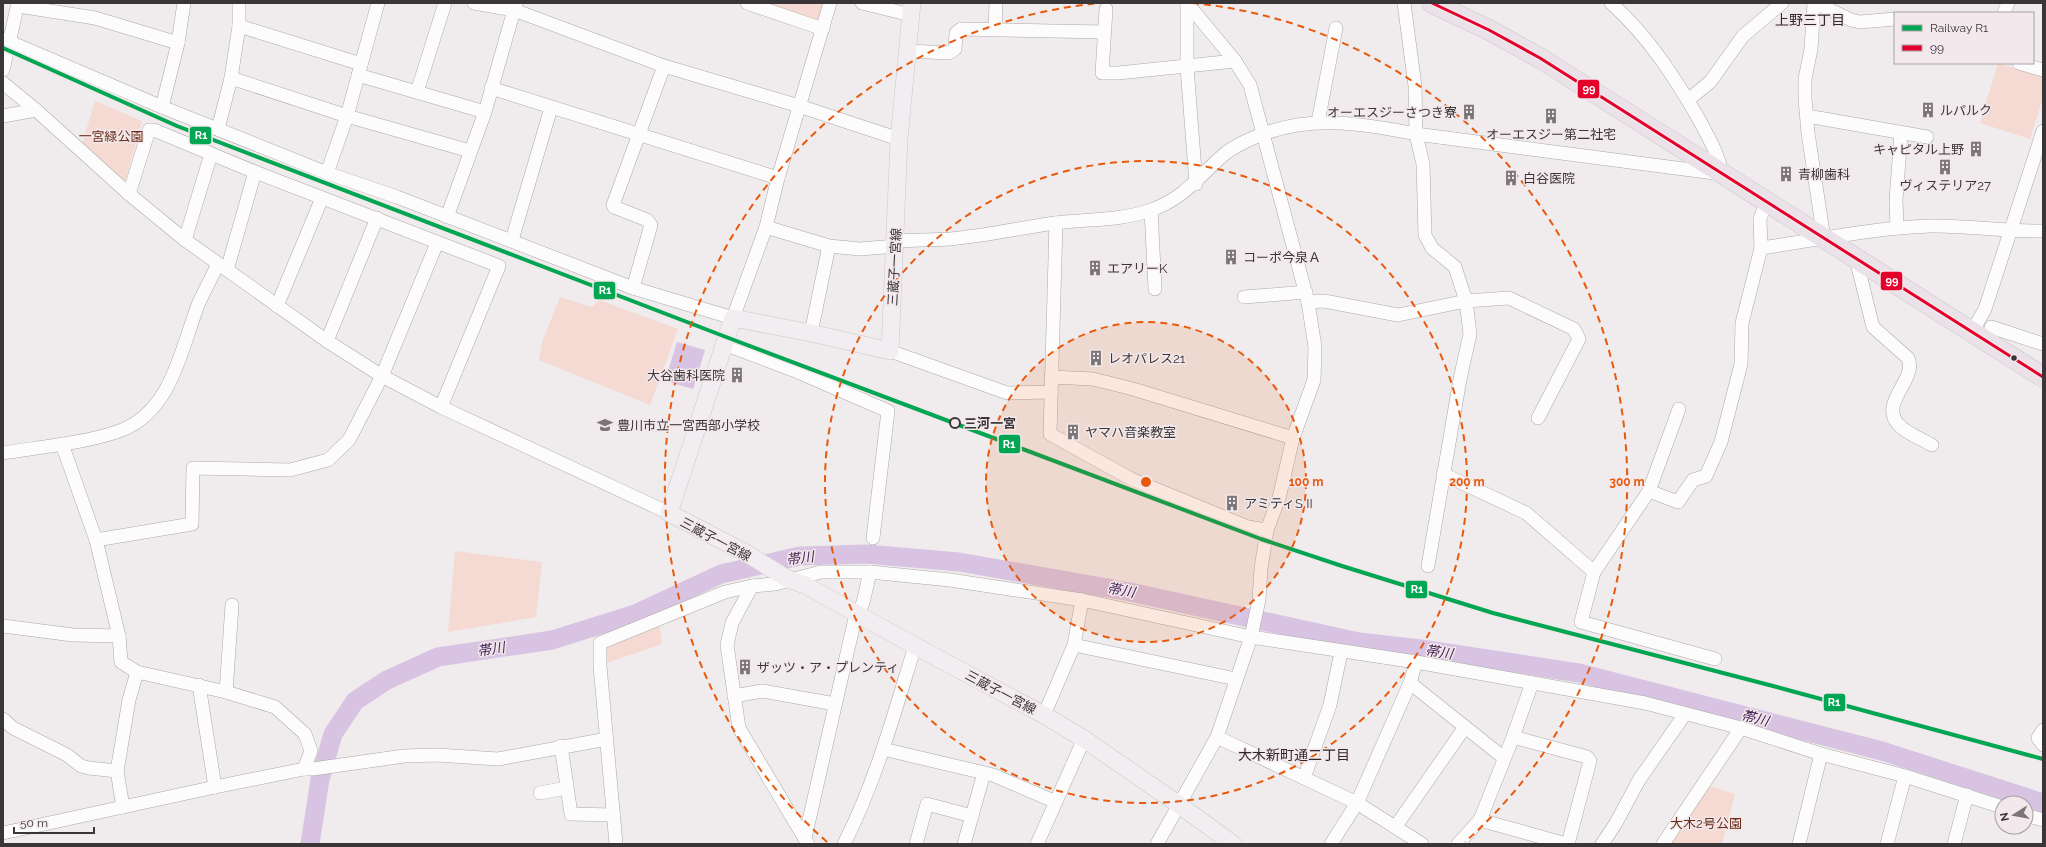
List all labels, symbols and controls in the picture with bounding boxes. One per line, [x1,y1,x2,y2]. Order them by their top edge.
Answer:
district label: 上野三丁目 [1775,12,1845,28]
legend [1894,12,2034,64]
text: Railway R1 [1930,21,1988,35]
text: 99 [1930,41,1944,55]
line badge: 99 [1577,79,1600,99]
text: 99 [1583,83,1596,96]
building icon: ルパルク [1919,101,1937,119]
building icon: オーエスジーさつき寮 [1460,103,1478,121]
place label: ルパルク [1940,103,1992,118]
place label: オーエスジーさつき寮 [1327,105,1457,120]
building icon: オーエスジー第二社宅 [1542,107,1560,125]
line badge: R1 [189,126,212,145]
place label: オーエスジー第二社宅 [1486,127,1616,142]
park label: 一宮緑公園 [78,129,144,144]
text: R1 [195,129,208,142]
building icon: キャピタル上野 [1967,140,1985,158]
place label: キャピタル上野 [1873,142,1964,157]
building icon: ヴィステリア27 [1936,158,1954,176]
building icon: 青柳歯科 [1777,165,1795,183]
place label: 青柳歯科 [1798,167,1850,182]
building icon: 白谷医院 [1502,169,1520,187]
place label: 白谷医院 [1523,171,1575,186]
place label: ヴィステリア27 [1899,178,1991,193]
street label: 三蔵子一宮線 [885,228,904,306]
building icon: コーポ今泉Ａ [1222,248,1240,266]
place label: コーポ今泉Ａ [1243,250,1321,265]
building icon: エアリーK [1086,259,1104,277]
place label: エアリーK [1107,261,1168,276]
line badge: 99 [1880,271,1903,291]
text: 99 [1886,275,1899,288]
line badge: R1 [593,281,616,300]
text: R1 [599,284,612,297]
building icon: レオパレス21 [1087,349,1105,367]
place label: レオパレス21 [1108,351,1186,366]
unlabelled marker [2009,353,2019,363]
building icon: 大谷歯科医院 [728,366,746,384]
place label: 大谷歯科医院 [647,368,725,383]
school or university icon: 豊川市立一宮西部小学校 [596,416,614,434]
place label: 三河一宮 [964,416,1016,431]
marker: 三河一宮 [949,417,961,429]
place label: 豊川市立一宮西部小学校 [617,418,760,433]
building icon: ヤマハ音楽教室 [1064,423,1082,441]
place label: ヤマハ音楽教室 [1085,425,1176,440]
line badge: R1 [998,434,1021,454]
text: R1 [1003,438,1016,451]
centre of rings [1139,475,1153,489]
text: 100 m [1289,475,1323,489]
text: 200 m [1449,475,1485,489]
text: 300 m [1609,475,1645,489]
building icon: アミティS II [1223,494,1241,512]
place label: アミティS II [1244,496,1313,511]
street label: 三蔵子一宮線 [678,515,754,564]
water label: 帯川 [785,548,817,568]
water label: 帯川 [1106,580,1138,601]
line badge: R1 [1405,580,1428,599]
text: R1 [1411,583,1424,596]
water label: 帯川 [476,639,508,659]
water label: 帯川 [1424,642,1456,662]
building icon: ザッツ・ア・プレンティ [736,658,754,676]
place label: ザッツ・ア・プレンティ [757,660,899,675]
street label: 三蔵子一宮線 [963,668,1039,717]
line badge: R1 [1823,693,1846,712]
text: R1 [1828,696,1841,709]
water label: 帯川 [1739,707,1772,730]
district label: 大木新町通二丁目 [1238,747,1350,763]
north arrow [1994,795,2034,835]
scale bar [14,809,94,835]
text: N [1997,811,2012,822]
text: 50 m [20,816,48,830]
park label: 大木2号公園 [1670,816,1742,831]

